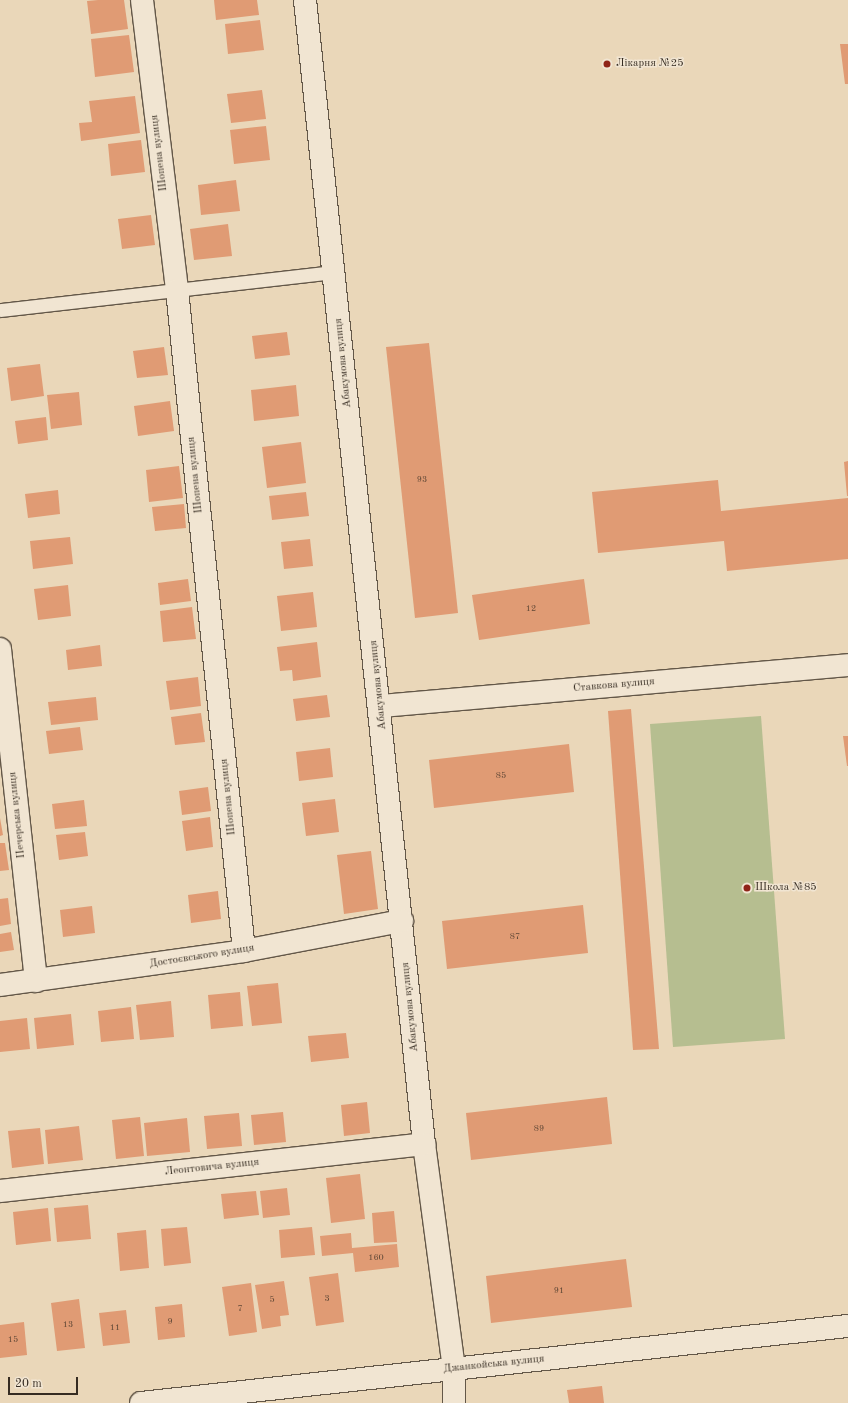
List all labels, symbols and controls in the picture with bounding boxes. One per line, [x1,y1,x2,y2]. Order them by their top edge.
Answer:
place label: Лікарня №25 [616,57,684,71]
marker: Лікарня №25 [601,58,613,70]
street label: Шопена вулиця [149,114,171,192]
street label: Абакумова вулиця [333,318,355,408]
street label: Шопена вулиця [185,436,207,514]
house number: 93 [417,475,427,485]
house number: 12 [526,604,536,614]
street label: Абакумова вулиця [368,640,390,730]
street label: Ставкова вулиця [573,676,655,696]
street label: Шопена вулиця [218,758,240,836]
street label: Печерська вулиця [7,771,29,859]
house number: 85 [496,771,506,781]
place label: Школа №85 [755,881,817,895]
marker: Школа №85 [742,883,752,893]
house number: 87 [510,932,520,942]
street label: Достоєвського вулиця [149,942,255,972]
street label: Абакумова вулиця [400,962,422,1052]
house number: 89 [534,1124,544,1134]
street label: Леонтовича вулиця [164,1156,260,1180]
house number: 160 [368,1253,384,1263]
house number: 91 [554,1286,564,1296]
house number: 3 [324,1294,330,1304]
house number: 5 [269,1295,275,1305]
house number: 7 [237,1304,243,1314]
house number: 9 [167,1317,173,1327]
house number: 13 [63,1320,73,1330]
house number: 11 [110,1323,120,1333]
house number: 15 [8,1335,18,1345]
street label: Джанкойська вулиця [443,1353,545,1377]
scale bar [10,1369,80,1395]
text: 20 m [15,1378,42,1390]

